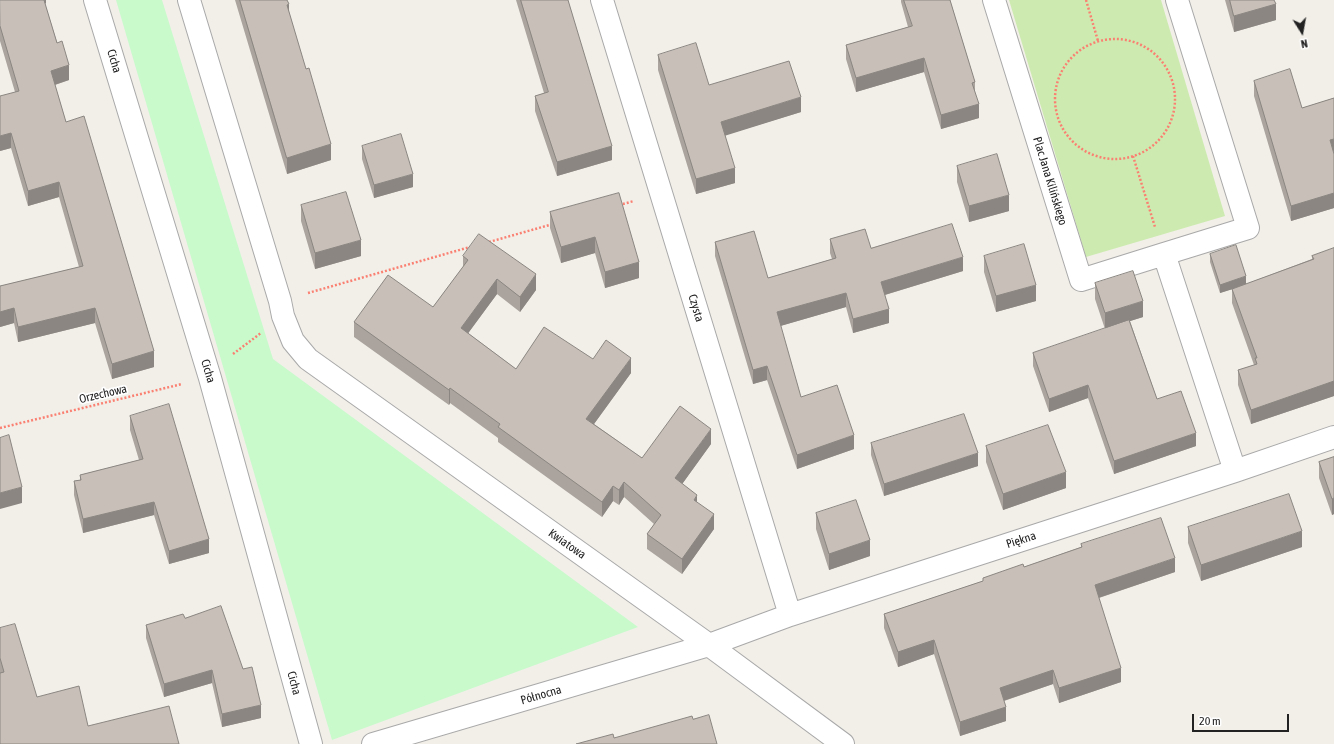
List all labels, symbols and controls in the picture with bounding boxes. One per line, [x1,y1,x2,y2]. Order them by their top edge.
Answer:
north arrow [1282,12,1322,52]
text: N [1300,37,1309,50]
street label: Cicha [104,47,124,75]
street label: Plac Jana Kilińskiego [1030,135,1070,227]
street label: Czysta [685,293,707,323]
street label: Cicha [198,357,218,385]
street label: Orzechowa [78,382,128,406]
street label: Kwiatowa [545,526,589,562]
street label: Piękna [1004,528,1038,552]
street label: Cicha [284,670,304,696]
street label: Północna [519,682,563,708]
scale bar [1194,706,1291,732]
text: 20 m [1199,714,1221,728]

